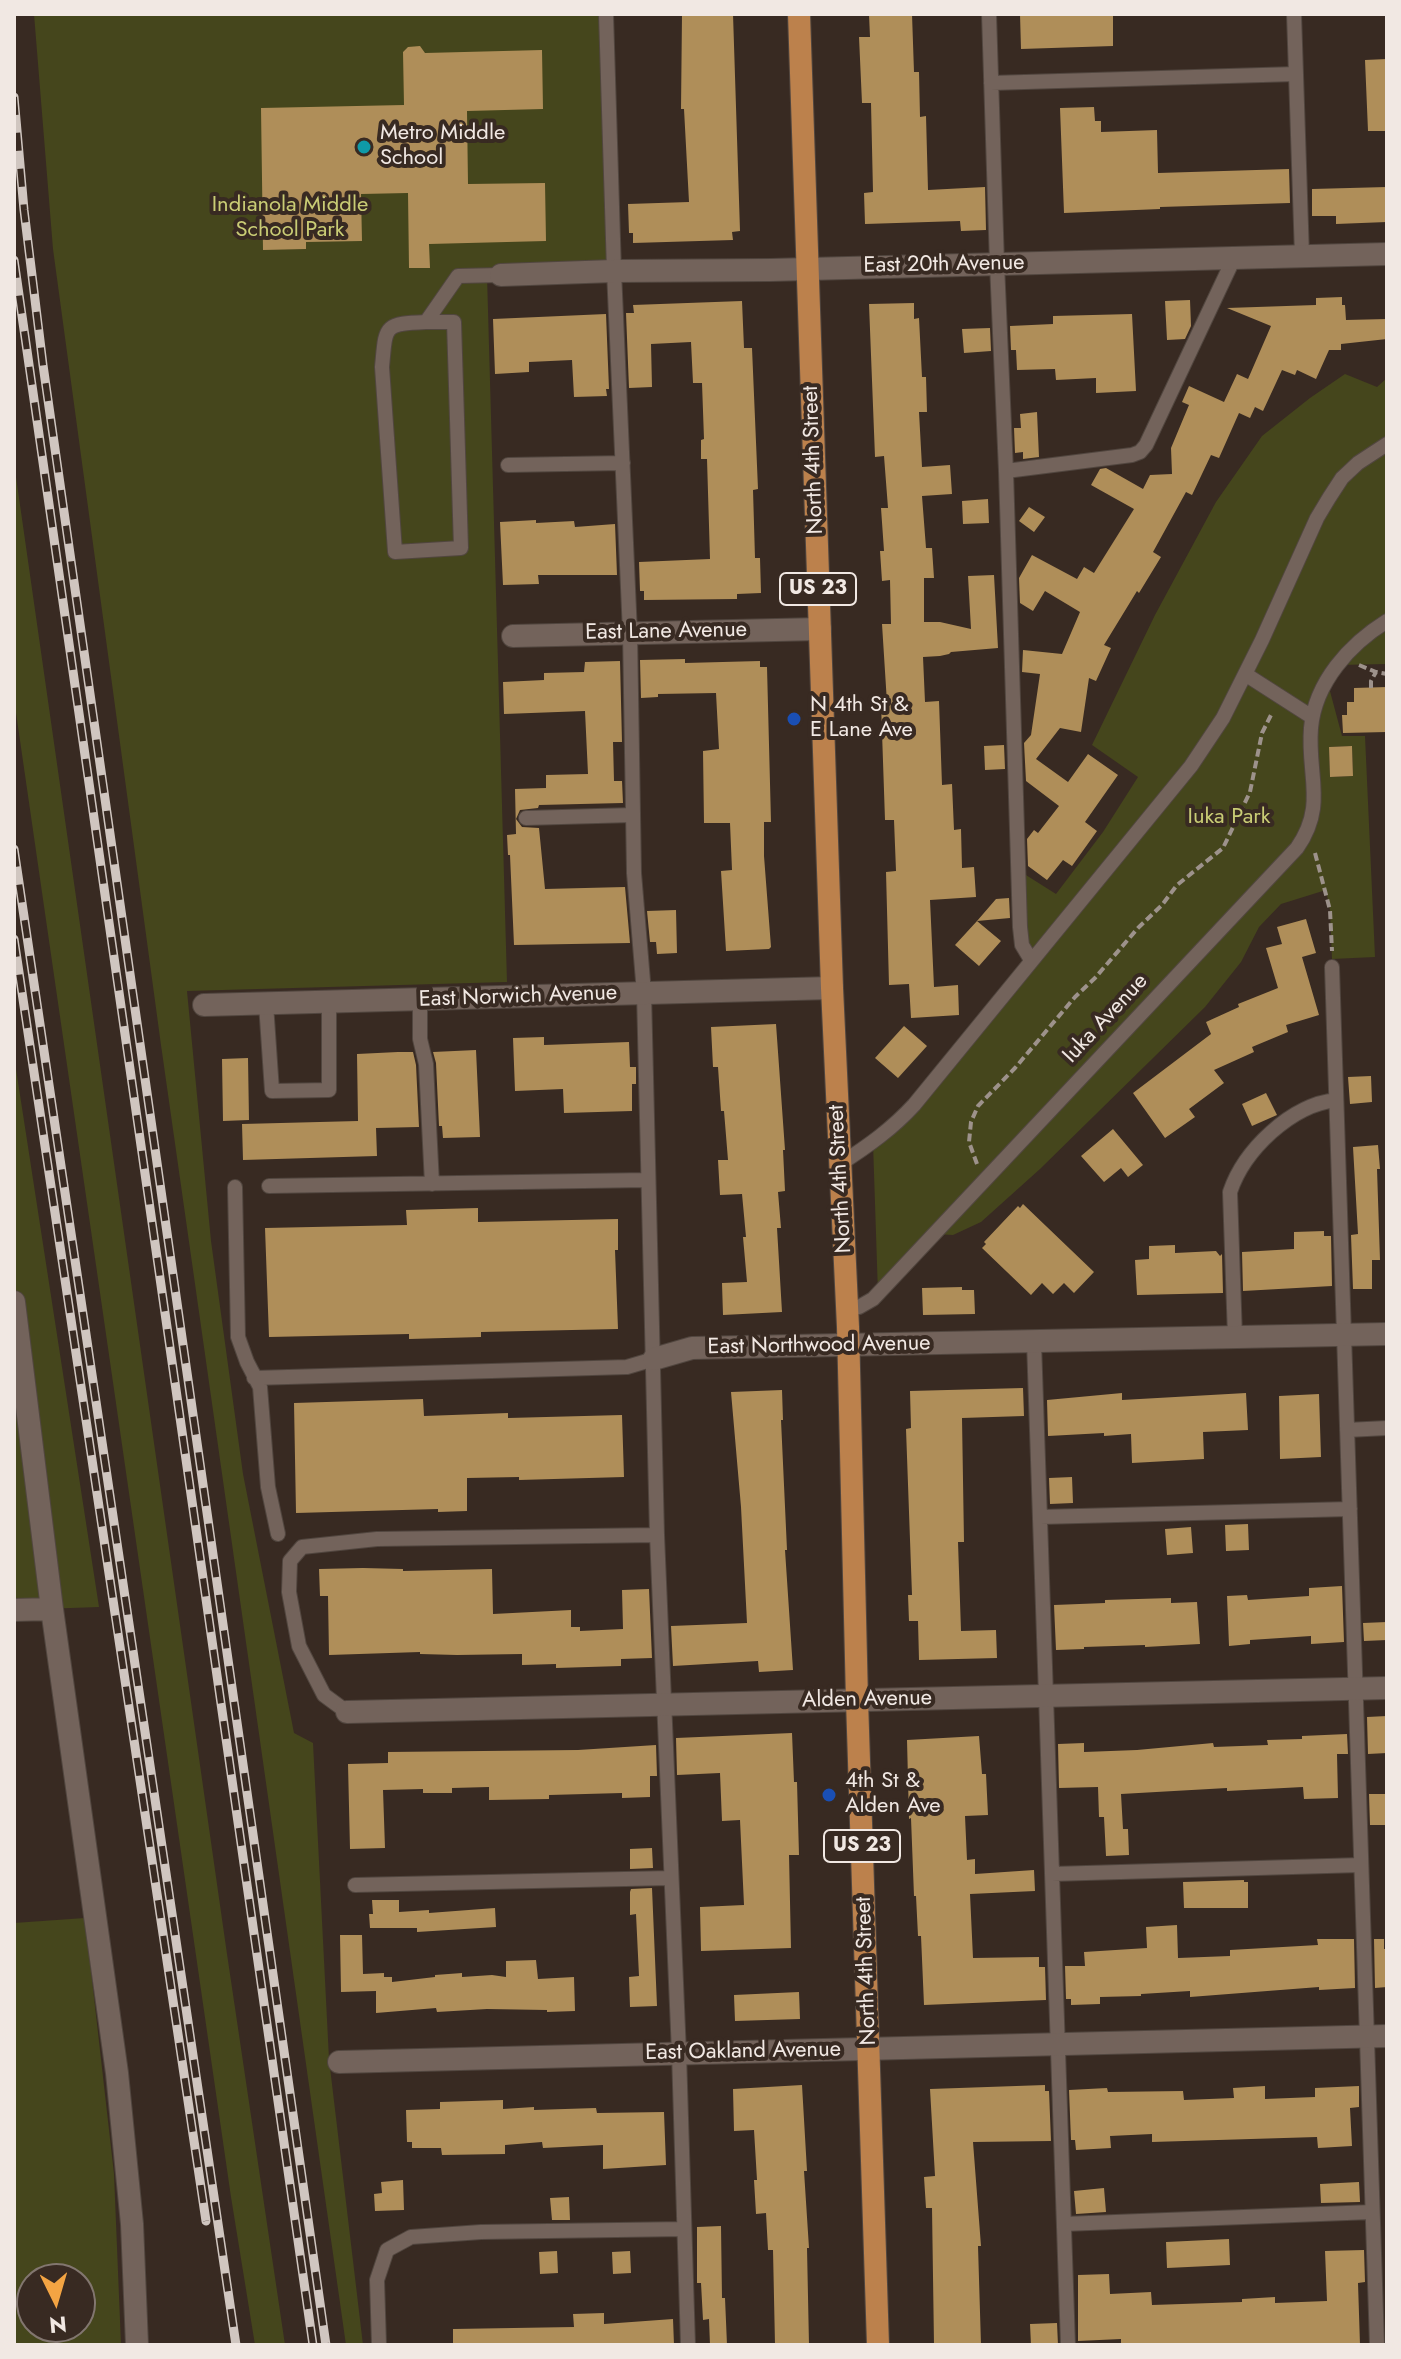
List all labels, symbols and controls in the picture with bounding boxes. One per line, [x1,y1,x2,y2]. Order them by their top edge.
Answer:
place label: Metro Middle School [380,121,505,172]
marker: Metro Middle School [355,138,373,156]
park label: Indianola Middle School Park [212,193,368,244]
street label: East 20th Avenue [863,250,1025,280]
street label: North 4th Street [798,385,830,535]
road number: US 23 [780,573,856,605]
street label: East Lane Avenue [585,617,747,647]
place label: N 4th St & E Lane Ave [810,693,913,744]
marker: N 4th St & E Lane Ave [785,710,803,728]
park label: Iuka Park [1187,805,1271,831]
street label: Iuka Avenue [1058,969,1154,1069]
street label: East Norwich Avenue [418,980,618,1014]
street label: North 4th Street [824,1104,858,1254]
street label: East Northwood Avenue [707,1331,931,1361]
street label: Alden Avenue [802,1686,932,1714]
place label: 4th St & Alden Ave [845,1769,941,1820]
marker: 4th St & Alden Ave [820,1786,838,1804]
road number: US 23 [824,1830,900,1862]
street label: North 4th Street [851,1896,883,2046]
street label: East Oakland Avenue [645,2037,841,2067]
north arrow [16,2263,96,2343]
text: N [48,2308,68,2342]

